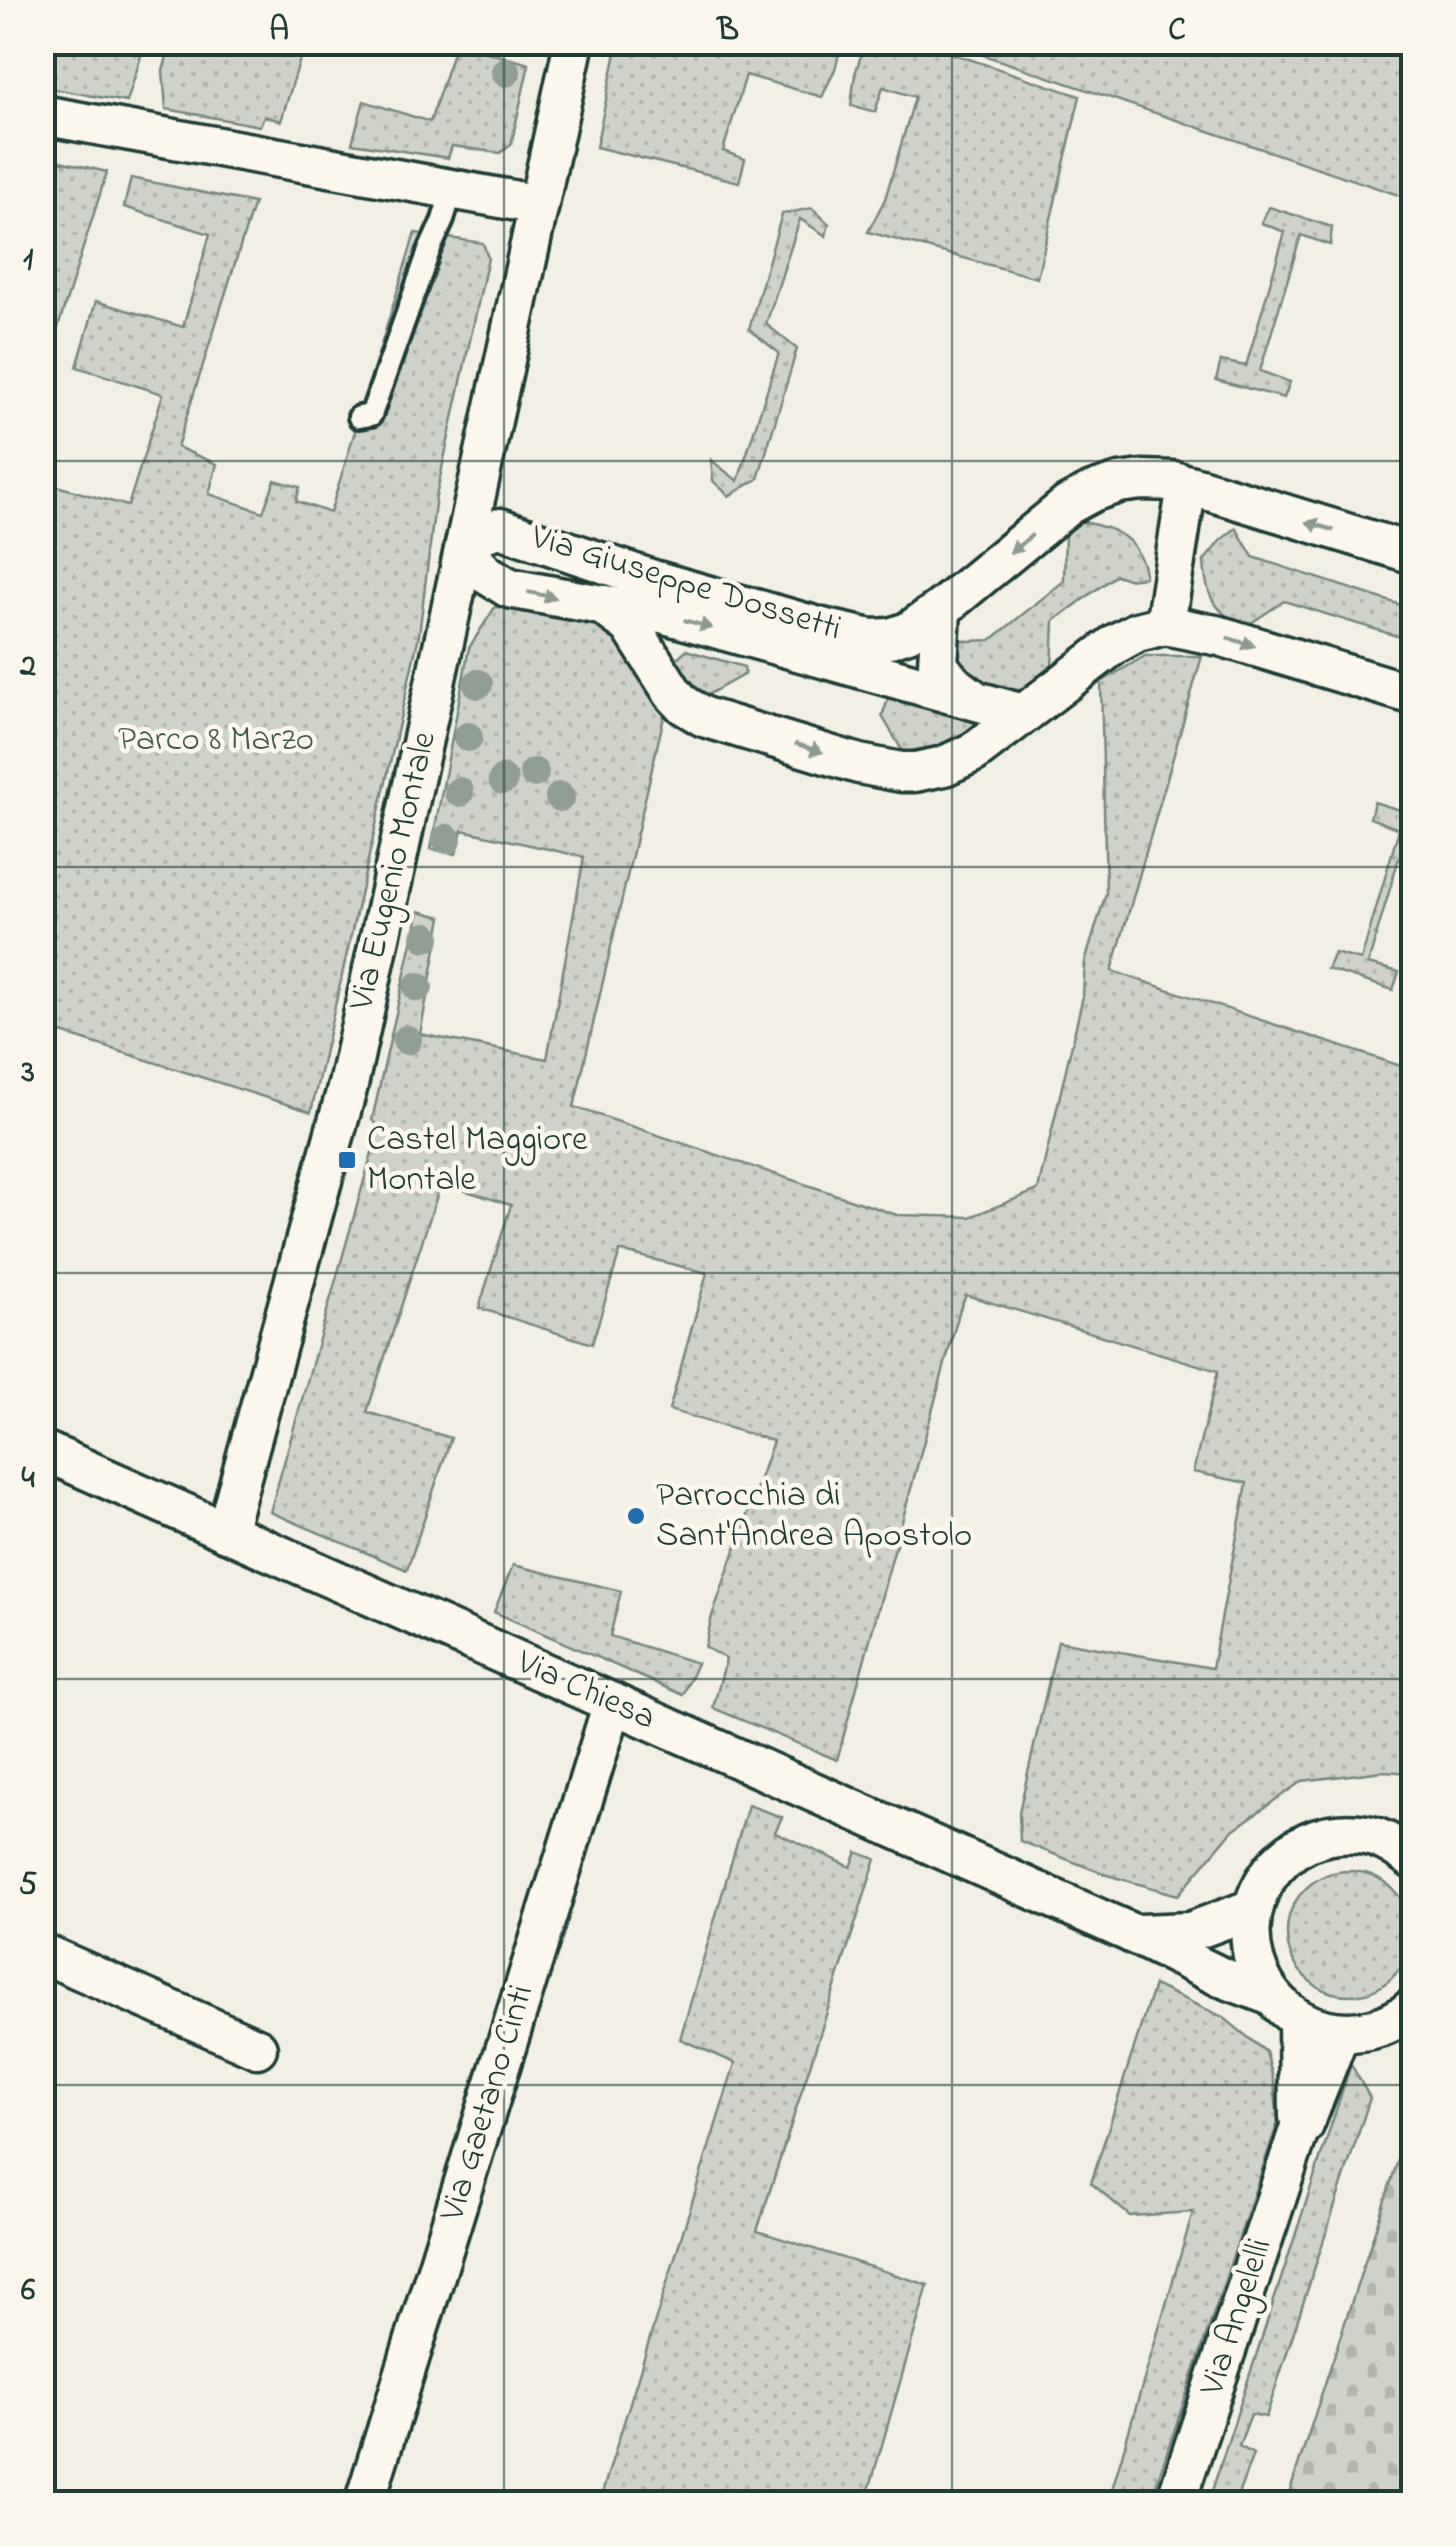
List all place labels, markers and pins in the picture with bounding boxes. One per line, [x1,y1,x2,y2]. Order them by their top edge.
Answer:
place label: Castel Maggiore Montale [367,1115,588,1206]
marker: Castel Maggiore Montale [336,1149,358,1171]
place label: Parrocchia di Sant'Andrea Apostolo [656,1471,972,1562]
marker: Parrocchia di Sant'Andrea Apostolo [625,1505,647,1527]

